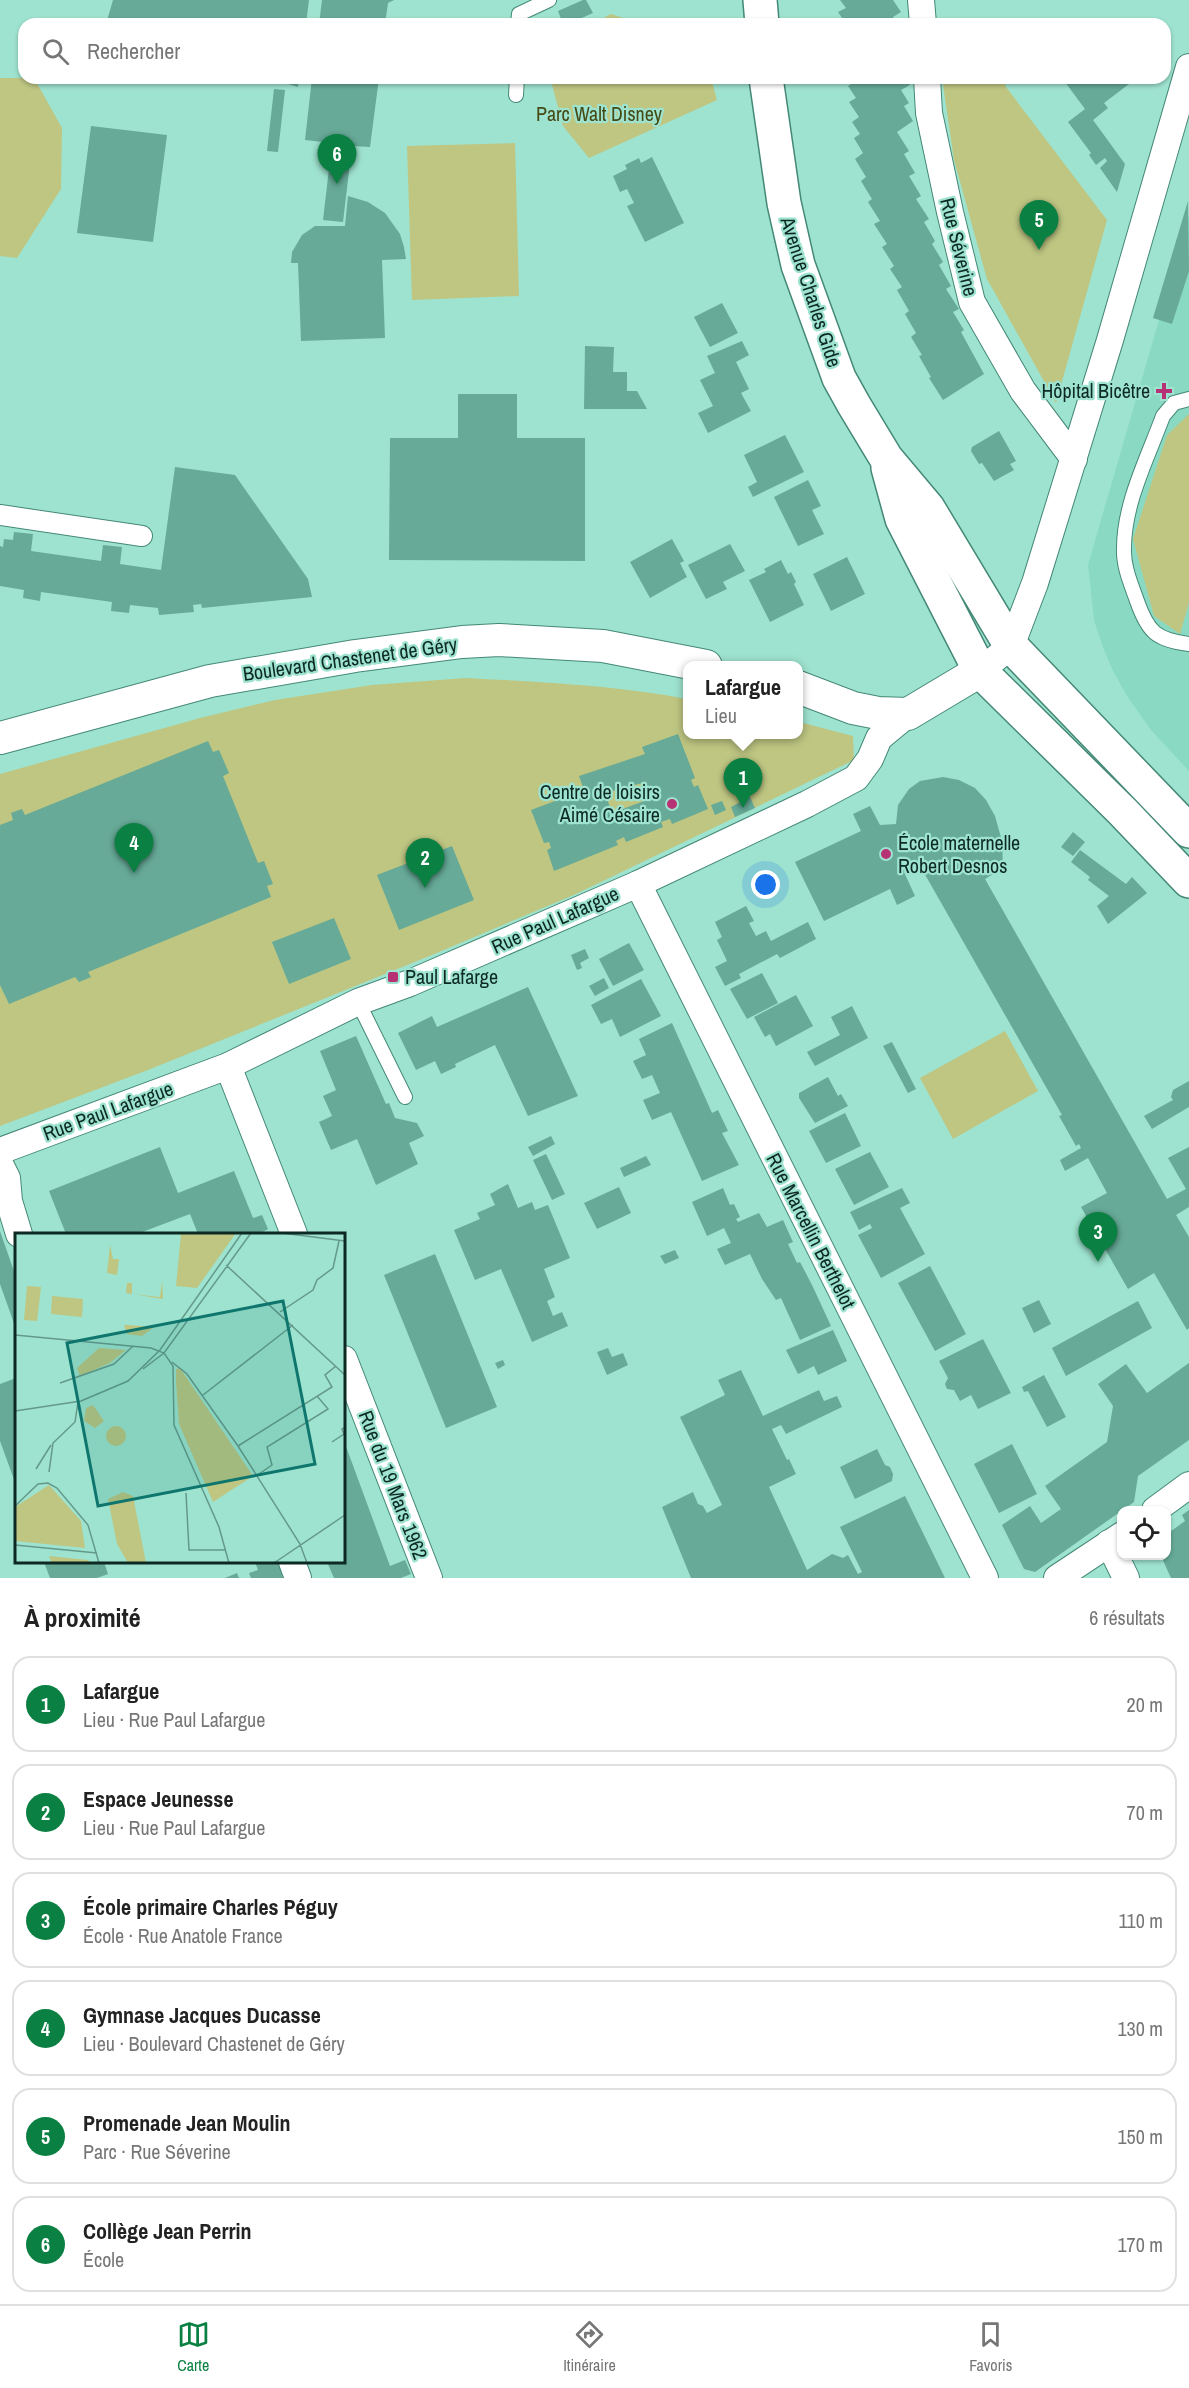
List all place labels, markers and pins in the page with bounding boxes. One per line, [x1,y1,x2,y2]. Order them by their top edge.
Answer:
pin: 6 [318,134,356,184]
pin: 5 [1020,200,1058,250]
place label: Hôpital Bicêtre [1042,377,1150,404]
marker: Hôpital Bicêtre [1155,382,1173,400]
pin: 1 [724,758,762,808]
place label: Centre de loisirs Aimé Césaire [540,778,660,828]
marker: Centre de loisirs Aimé Césaire [665,797,679,811]
pin: 4 [114,824,154,873]
place label: École maternelle Robert Desnos [898,829,1020,879]
pin: 2 [406,838,444,888]
marker: École maternelle Robert Desnos [879,847,893,861]
place label: Paul Lafarge [405,963,498,990]
marker: Paul Lafarge [386,970,400,984]
pin: 3 [1078,1212,1118,1262]

